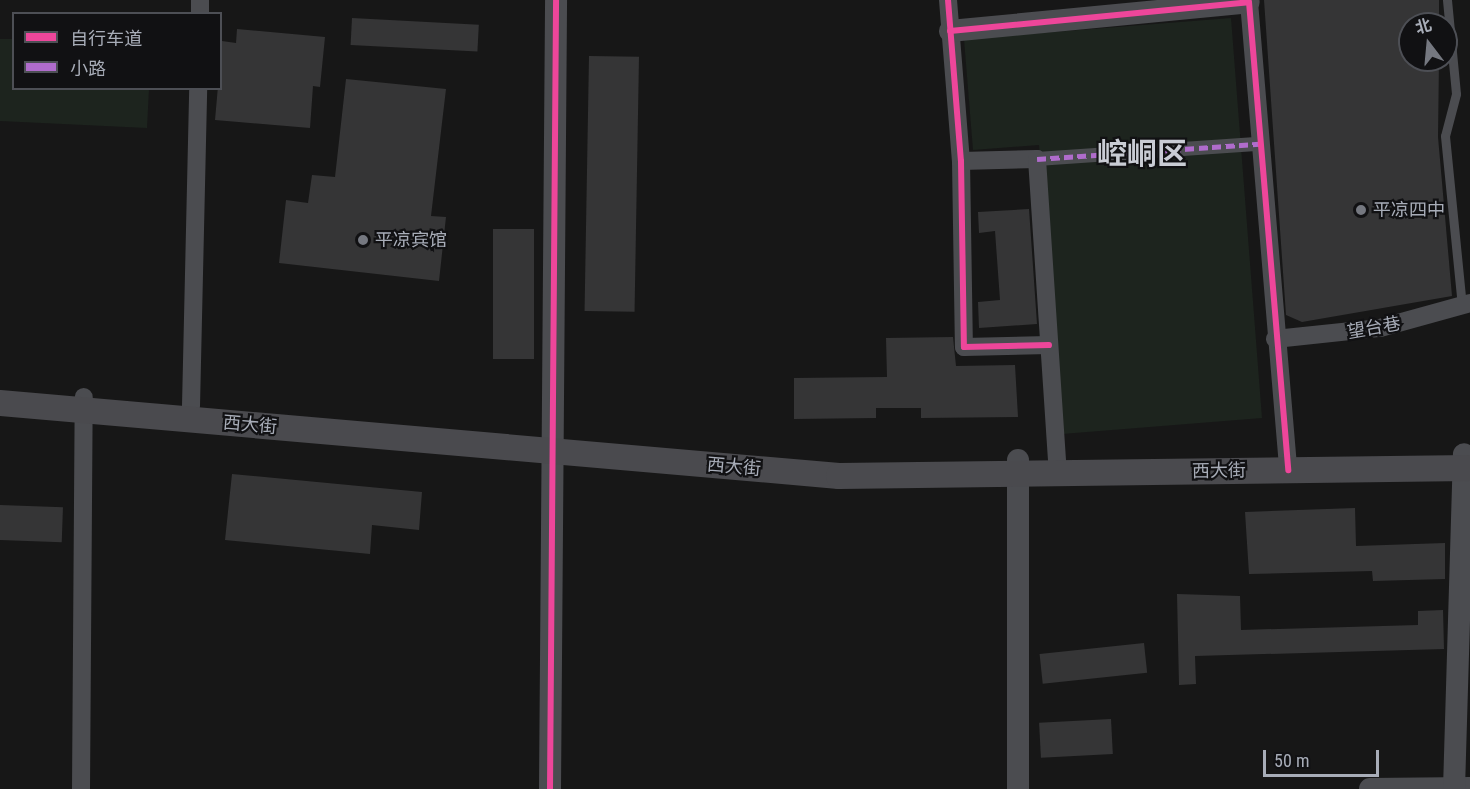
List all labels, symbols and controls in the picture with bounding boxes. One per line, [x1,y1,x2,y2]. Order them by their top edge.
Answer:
legend [12,12,222,90]
north arrow [1398,12,1458,72]
text: 北 [1413,15,1434,37]
text: 自行车道 [70,28,142,49]
text: 小路 [70,58,106,79]
district label: 崆峒区 [1097,136,1187,172]
place label: 平凉四中 [1373,199,1445,221]
marker: 平凉四中 [1354,203,1368,217]
place label: 平凉宾馆 [375,229,447,251]
marker: 平凉宾馆 [356,233,370,247]
street label: 望台巷 [1346,313,1402,343]
street label: 西大街 [222,412,278,438]
street label: 西大街 [706,454,762,480]
street label: 西大街 [1192,460,1246,482]
scale bar [1266,738,1382,776]
text: 50 m [1274,750,1309,771]

